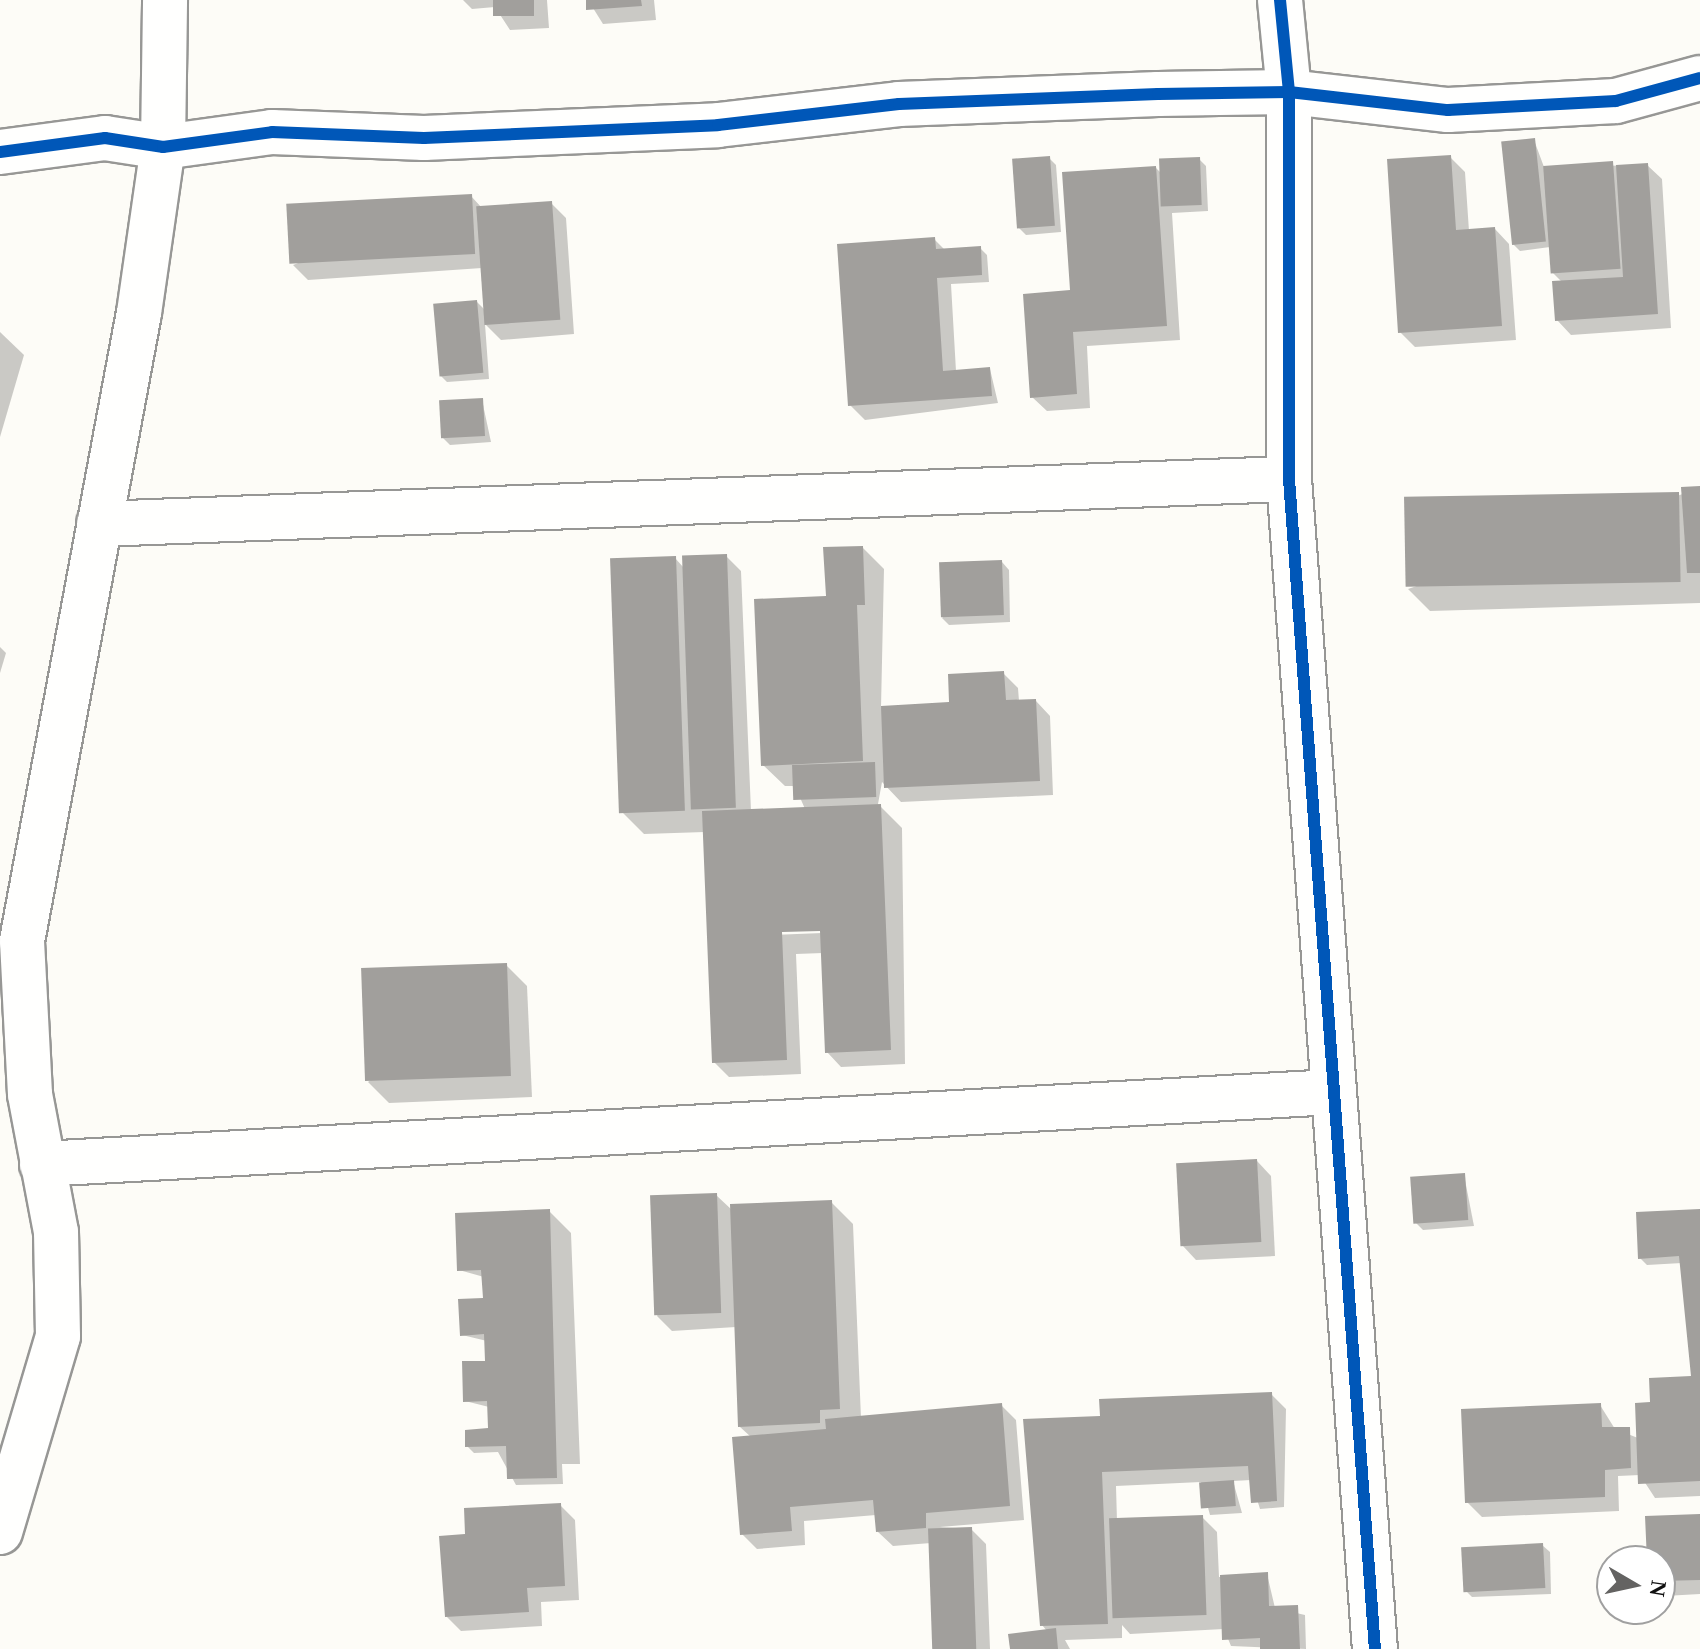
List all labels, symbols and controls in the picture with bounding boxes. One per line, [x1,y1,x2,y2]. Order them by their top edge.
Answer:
north arrow [1596,1545,1676,1625]
text: N [1645,1579,1672,1598]

